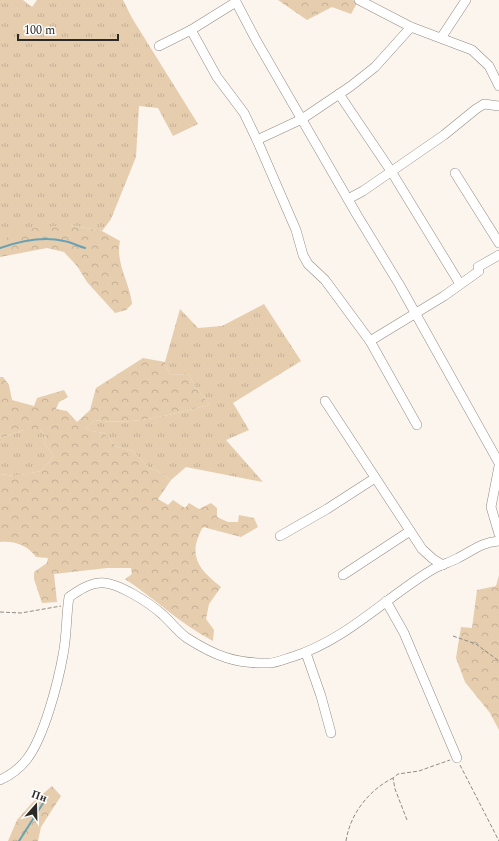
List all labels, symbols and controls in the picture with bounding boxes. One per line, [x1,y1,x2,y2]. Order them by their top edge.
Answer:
scale bar [18,16,118,42]
text: 100 m [24,21,55,40]
north arrow [16,785,56,825]
text: Пн [29,785,50,807]

